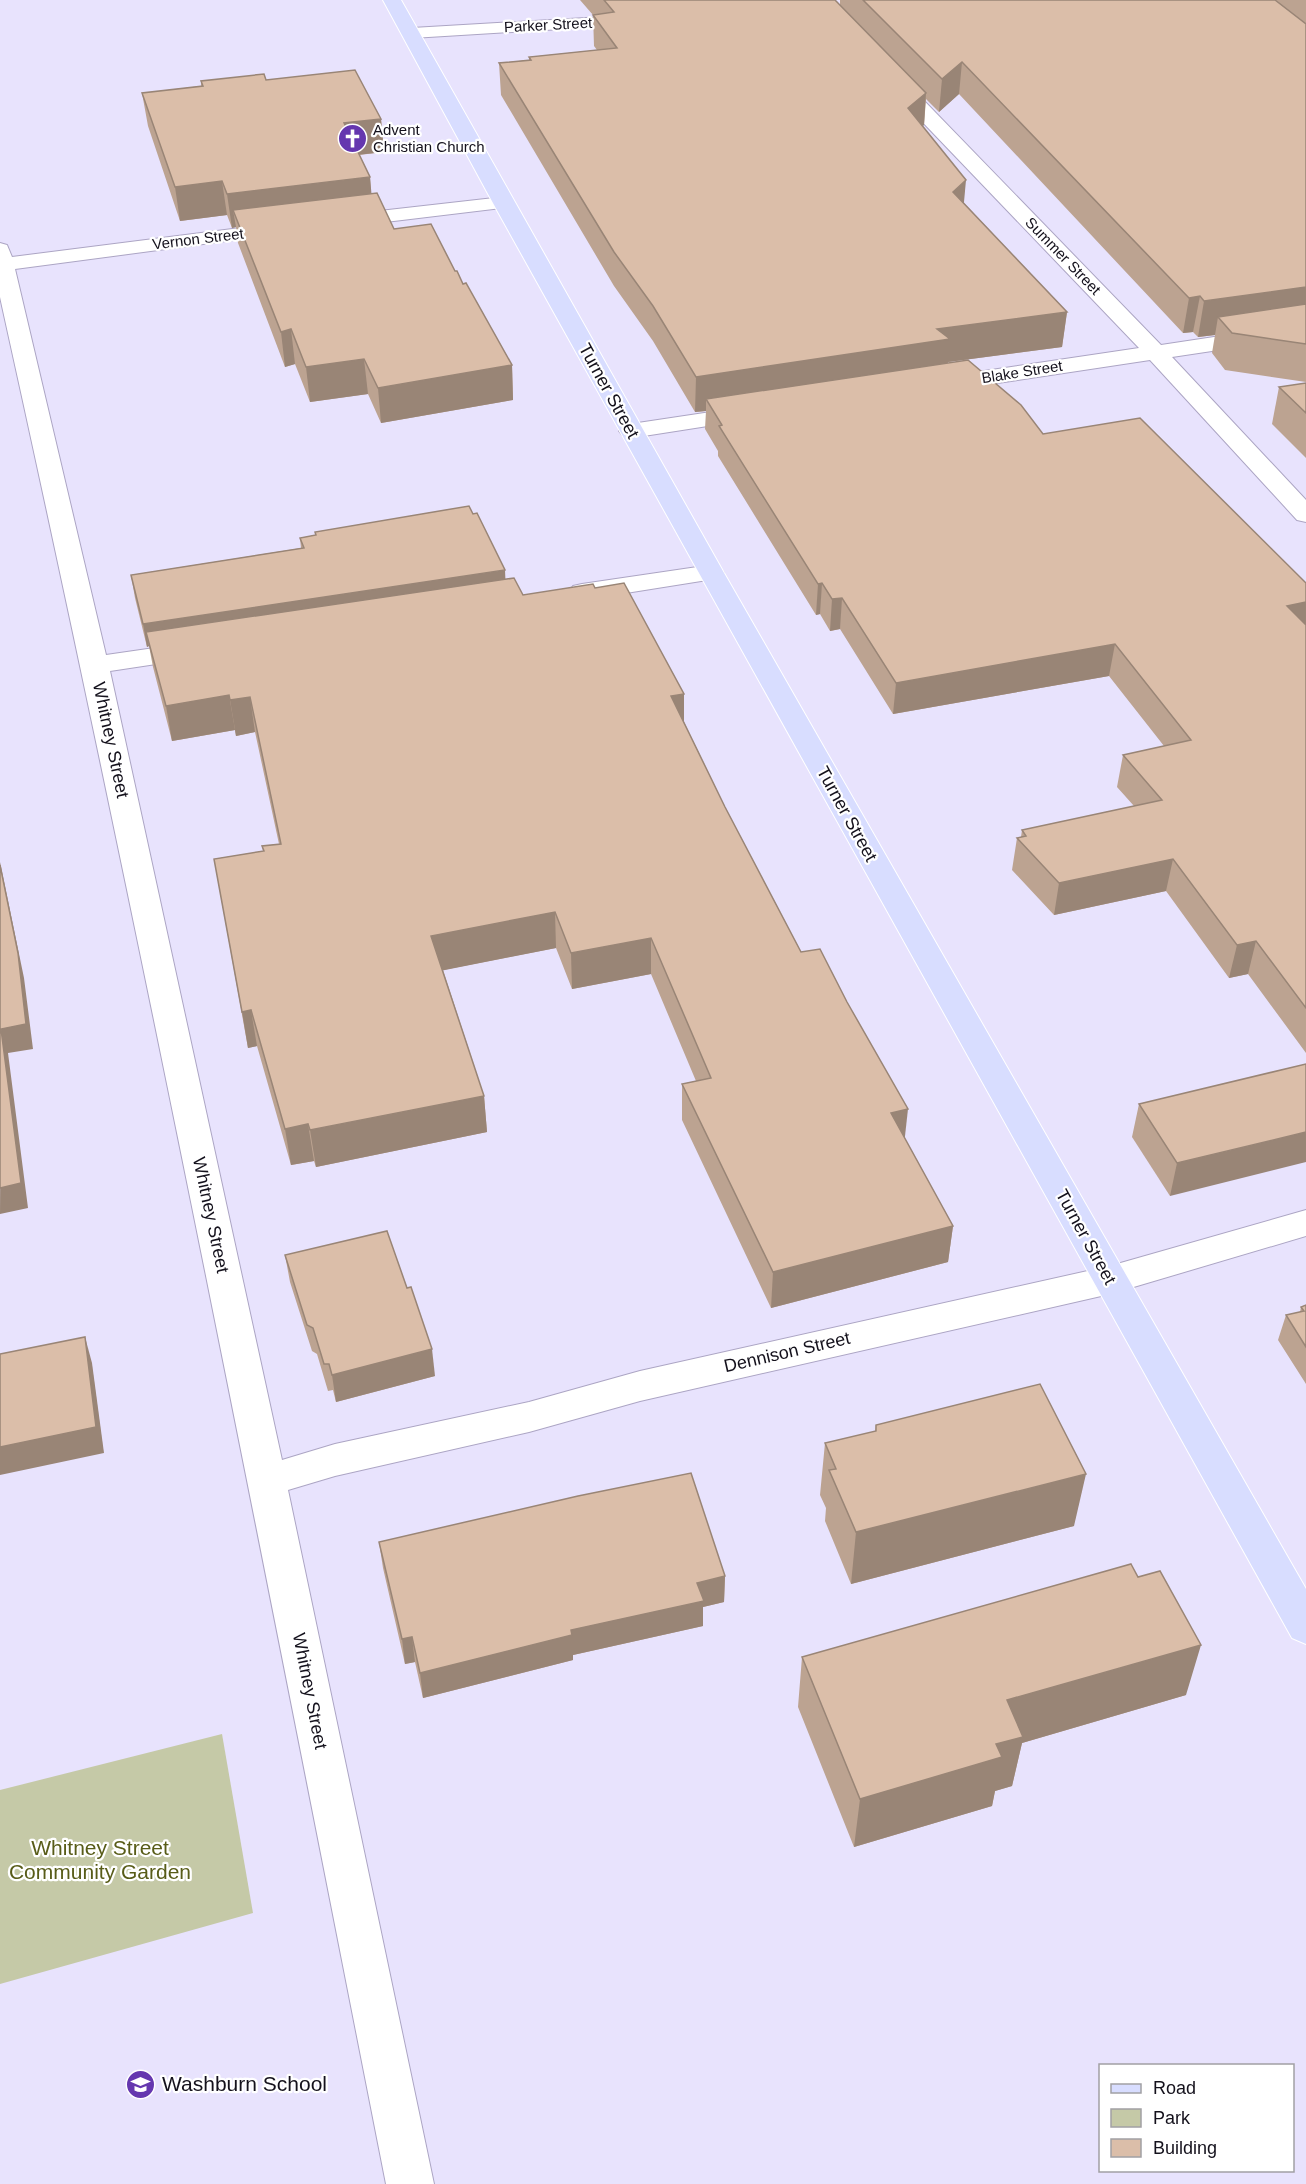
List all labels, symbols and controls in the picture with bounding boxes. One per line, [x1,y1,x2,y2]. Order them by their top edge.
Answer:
street label: Parker Street [503,14,593,35]
place label: Advent Christian Church [373,121,485,155]
church icon: Advent Christian Church [336,123,368,155]
street label: Summer Street [1022,213,1105,298]
street label: Vernon Street [151,224,245,253]
street label: Turner Street [575,340,643,442]
street label: Blake Street [980,357,1064,386]
street label: Whitney Street [89,680,133,800]
street label: Turner Street [813,763,881,865]
street label: Whitney Street [189,1155,233,1275]
street label: Turner Street [1052,1186,1120,1288]
street label: Dennison Street [722,1328,852,1376]
street label: Whitney Street [289,1631,331,1751]
park label: Whitney Street Community Garden [9,1836,191,1883]
legend [1099,2064,1294,2172]
school or university icon: Washburn School [125,2068,157,2100]
place label: Washburn School [162,2072,327,2095]
text: Road [1153,2078,1196,2098]
text: Park [1153,2108,1191,2128]
text: Building [1153,2138,1217,2158]

